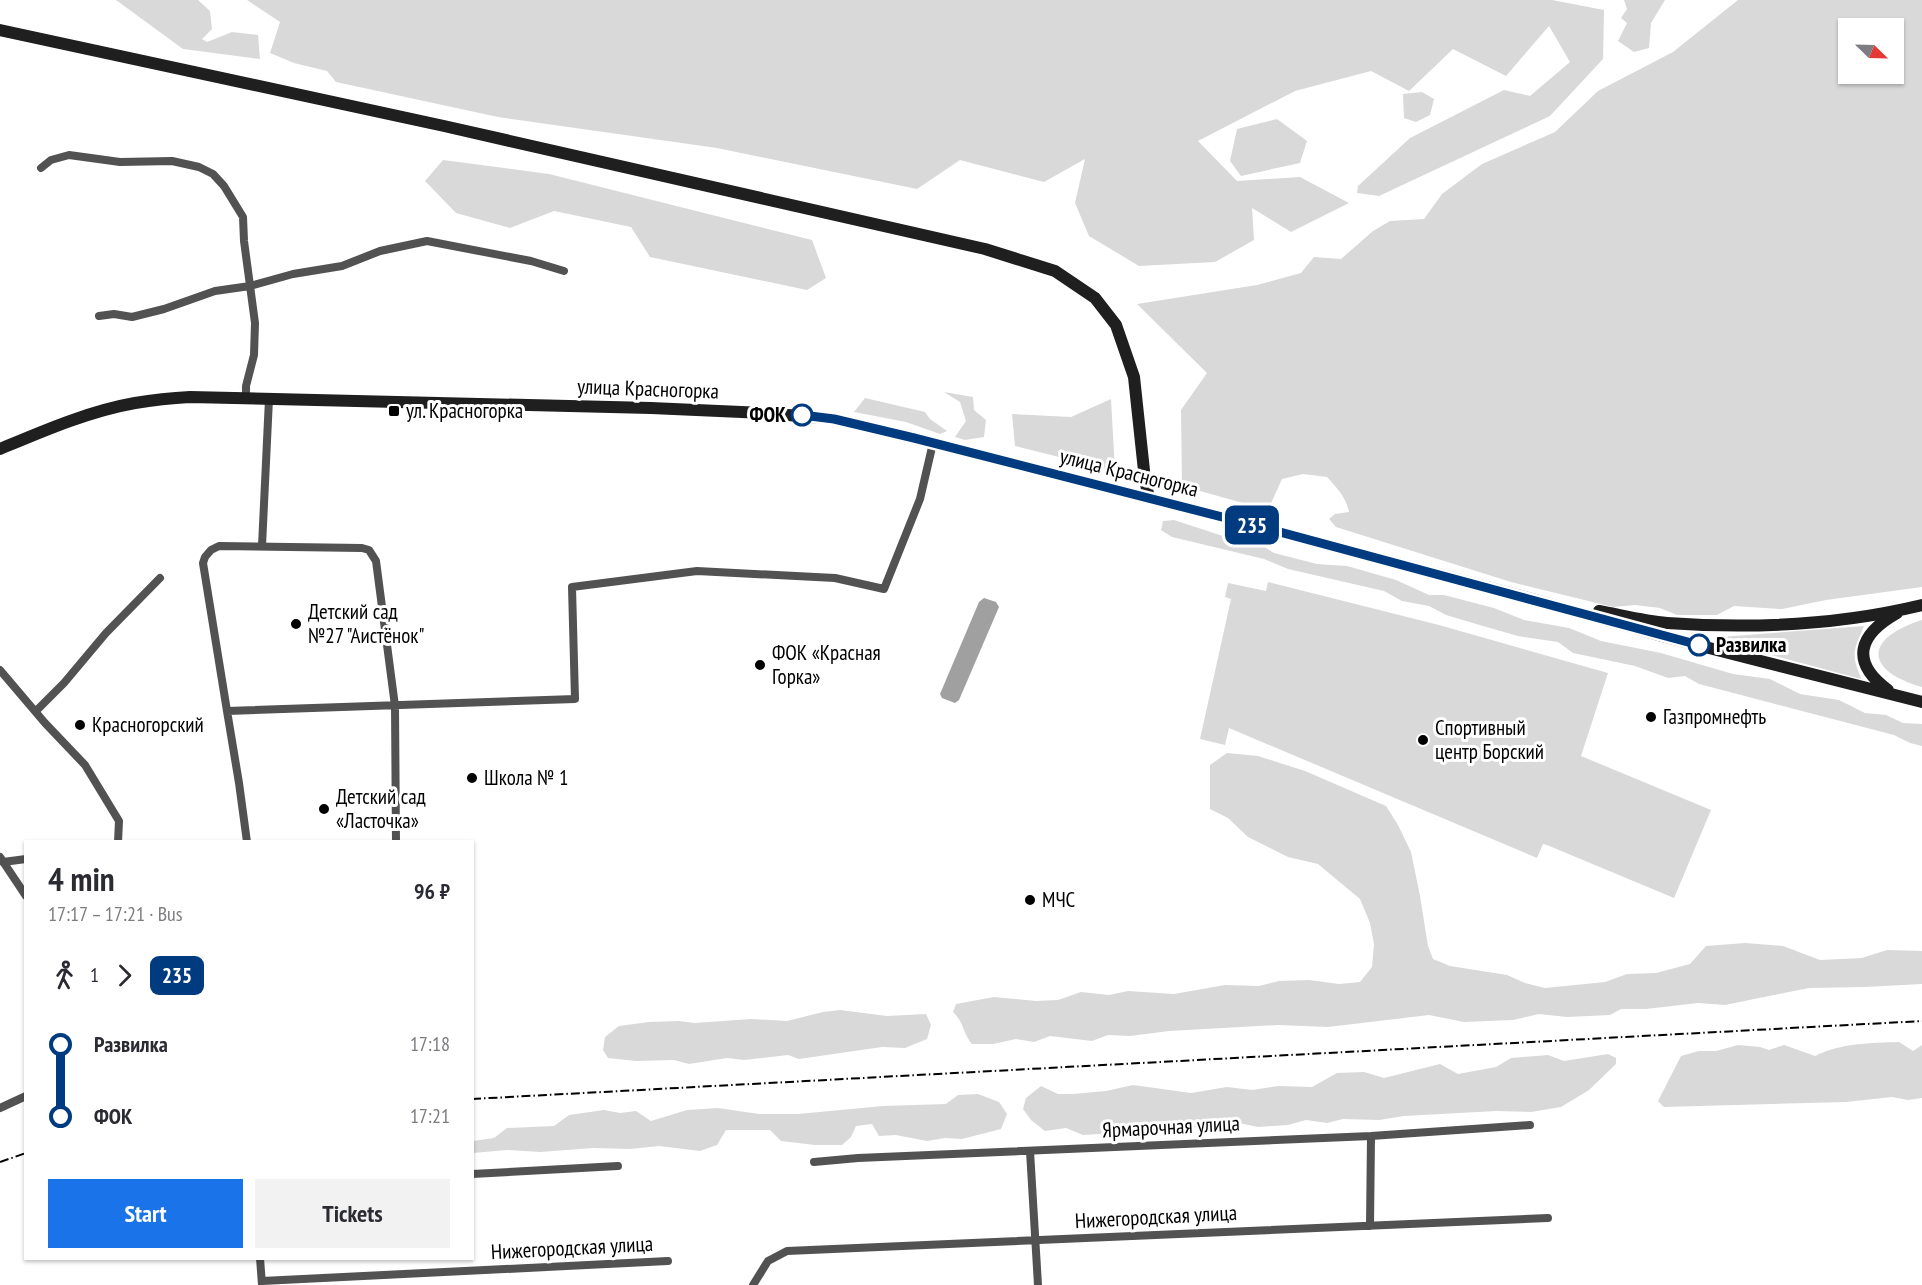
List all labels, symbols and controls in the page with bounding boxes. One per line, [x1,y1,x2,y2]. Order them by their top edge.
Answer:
north arrow [1838,18,1904,84]
map controls [1838,18,1904,84]
street label: улица Красногорка [577,373,719,404]
place label: ул. Красногорка [406,397,523,424]
place label: ФОК [749,401,786,428]
marker: ул. Красногорка [387,404,401,418]
marker: ФОК [791,404,813,426]
street label: улица Красногорка [1057,442,1201,503]
line badge: 235 [1218,506,1286,544]
text: 235 [1237,512,1267,539]
place label: Детский сад №27 "Аистёнок" [308,598,424,649]
marker: Детский сад №27 "Аистёнок" [289,617,303,631]
place label: Развилка [1716,631,1787,658]
marker: Развилка [1688,634,1710,656]
place label: ФОК «Красная Горка» [772,639,881,690]
marker: ФОК «Красная Горка» [753,658,767,672]
place label: Газпромнефть [1663,703,1766,730]
marker: Газпромнефть [1644,710,1658,724]
place label: Красногорский [92,711,204,738]
place label: Спортивный центр Борский [1435,714,1544,765]
marker: Красногорский [73,718,87,732]
marker: Спортивный центр Борский [1416,733,1430,747]
place label: Школа № 1 [484,764,568,791]
marker: Школа № 1 [465,771,479,785]
place label: Детский сад «Ласточка» [336,783,426,834]
marker: Детский сад «Ласточка» [317,802,331,816]
text: 4 min [48,857,115,900]
text: 96 ₽ [414,877,450,905]
place label: МЧС [1042,886,1076,913]
marker: МЧС [1023,893,1037,907]
text: 17:17 – 17:21 · Bus [48,901,183,927]
icon: walk [48,959,81,992]
icon: forward [108,959,141,992]
text: 1 [90,962,99,988]
text: 235 [162,962,192,989]
text: Развилка [94,1030,168,1058]
text: 17:18 [410,1031,450,1057]
text: ФОК [94,1102,132,1130]
text: 17:21 [410,1103,450,1129]
street label: Ярмарочная улица [1101,1109,1240,1144]
button: Start [48,1179,243,1248]
button: Tickets [255,1179,450,1248]
street label: Нижегородская улица [1074,1199,1238,1234]
street label: Нижегородская улица [490,1230,654,1265]

